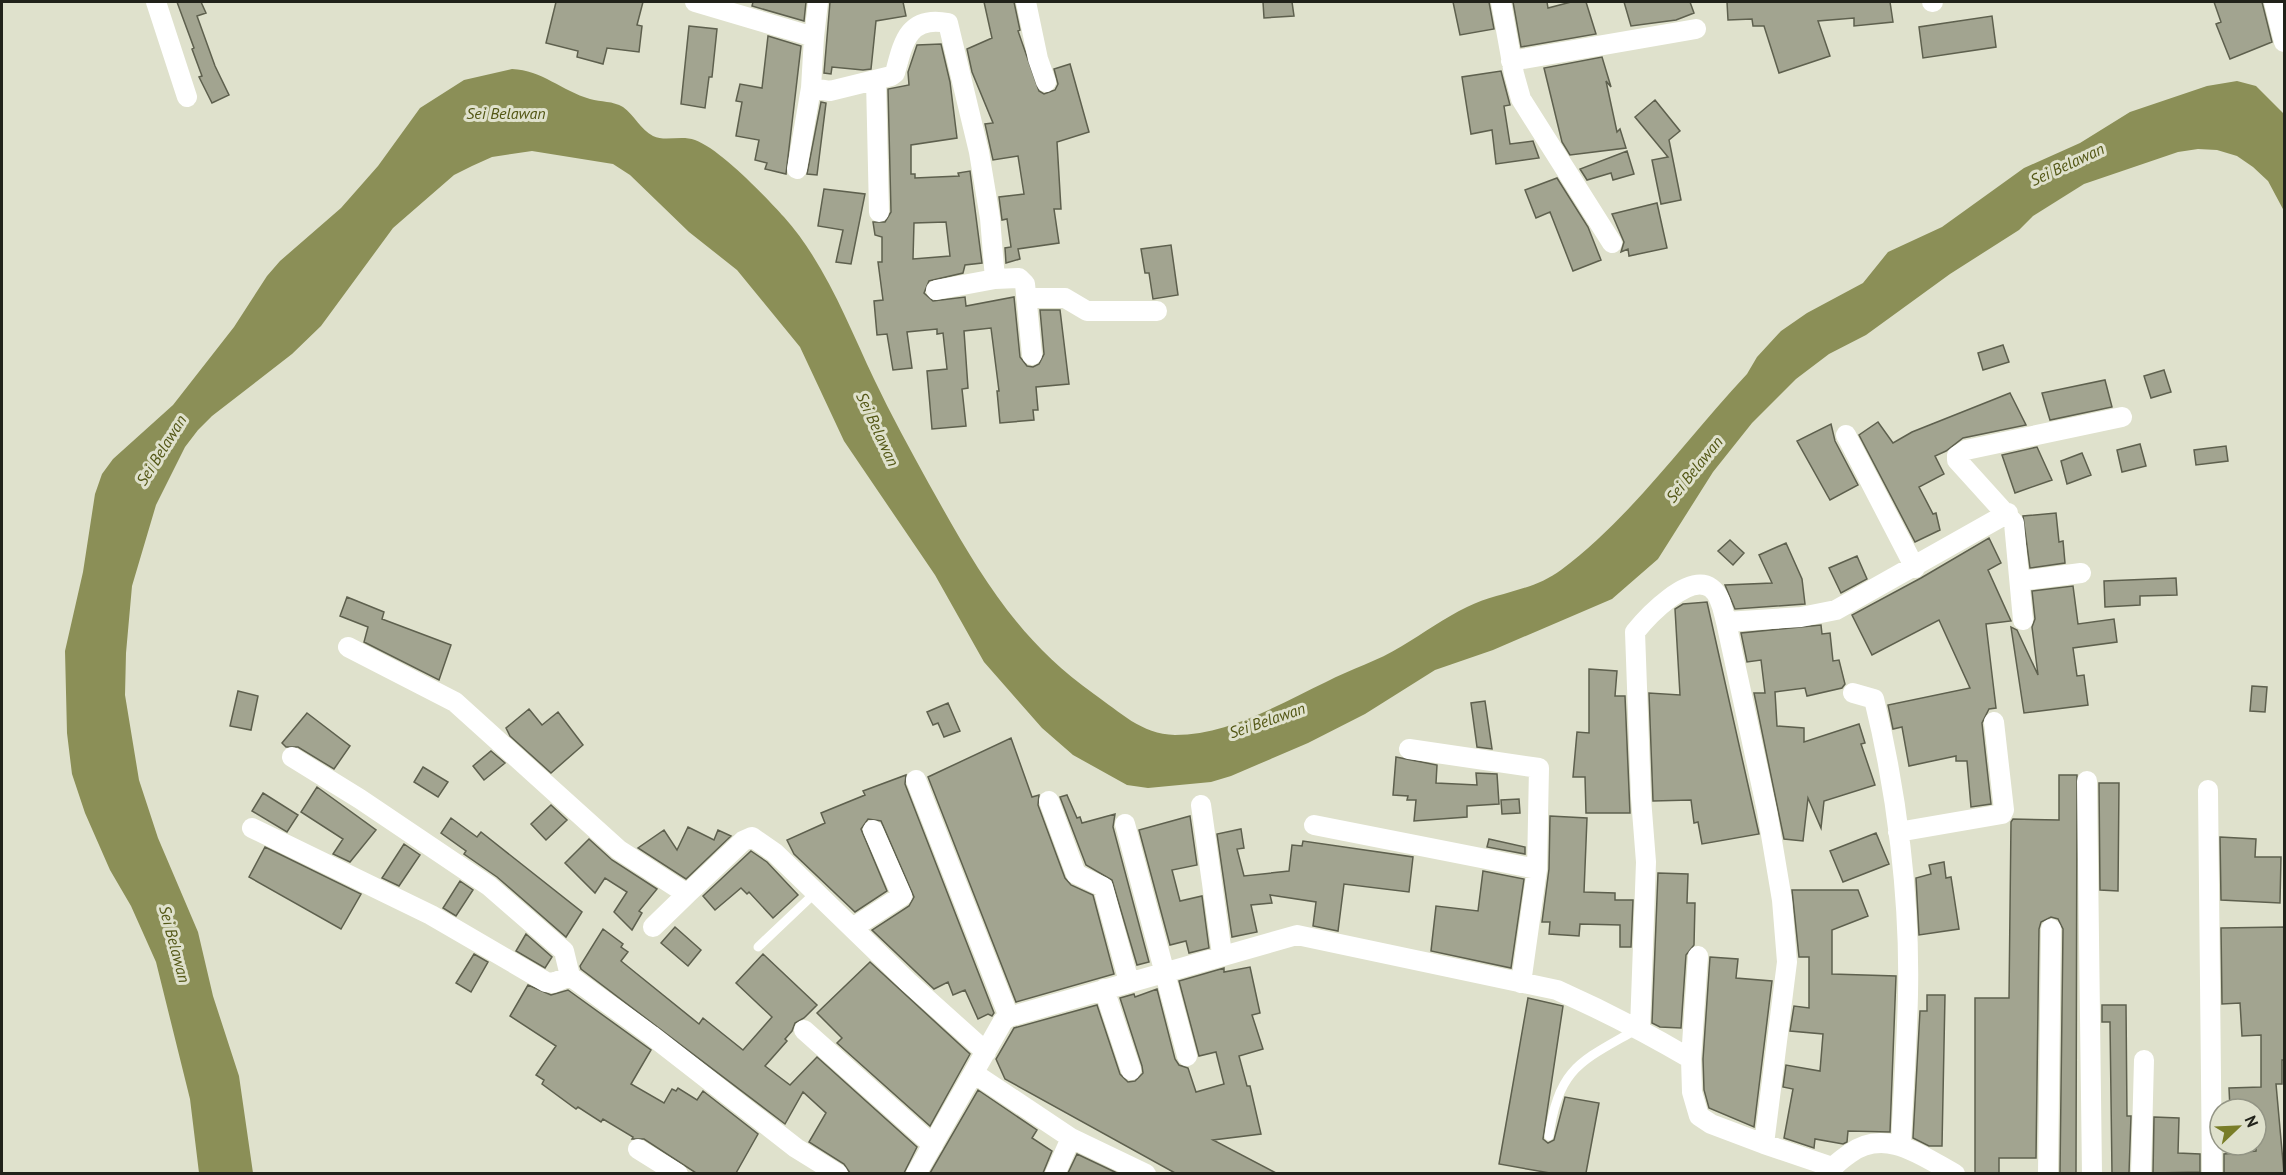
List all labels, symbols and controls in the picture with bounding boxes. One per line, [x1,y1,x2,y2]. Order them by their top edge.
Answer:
water label: Sei Belawan [466,103,546,123]
water label: Sei Belawan [2027,138,2107,190]
water label: Sei Belawan [852,389,904,469]
water label: Sei Belawan [131,411,191,489]
water label: Sei Belawan [1661,432,1727,506]
water label: Sei Belawan [1226,698,1308,742]
water label: Sei Belawan [155,903,195,985]
north arrow [2208,1097,2268,1157]
text: N [2241,1112,2263,1130]

